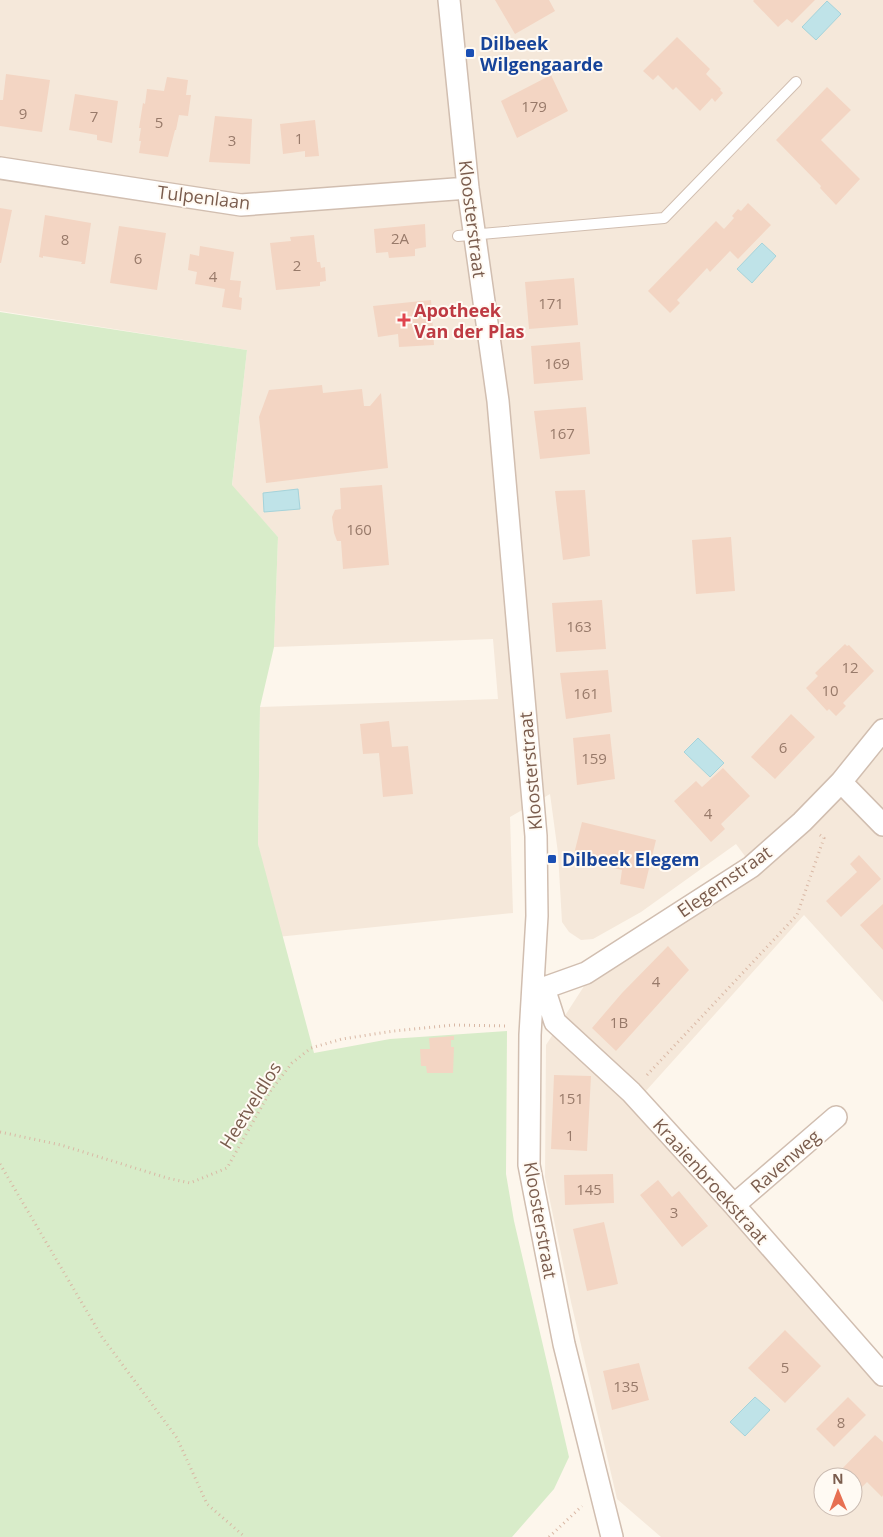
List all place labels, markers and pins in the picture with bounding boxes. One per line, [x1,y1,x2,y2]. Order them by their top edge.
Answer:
place label: Dilbeek Wilgengaarde [480,31,603,76]
marker: Dilbeek Wilgengaarde [464,47,476,59]
place label: Apotheek Van der Plas [414,298,525,343]
marker: Apotheek Van der Plas [398,314,410,326]
place label: Dilbeek Elegem [562,847,700,871]
marker: Dilbeek Elegem [546,853,558,865]

